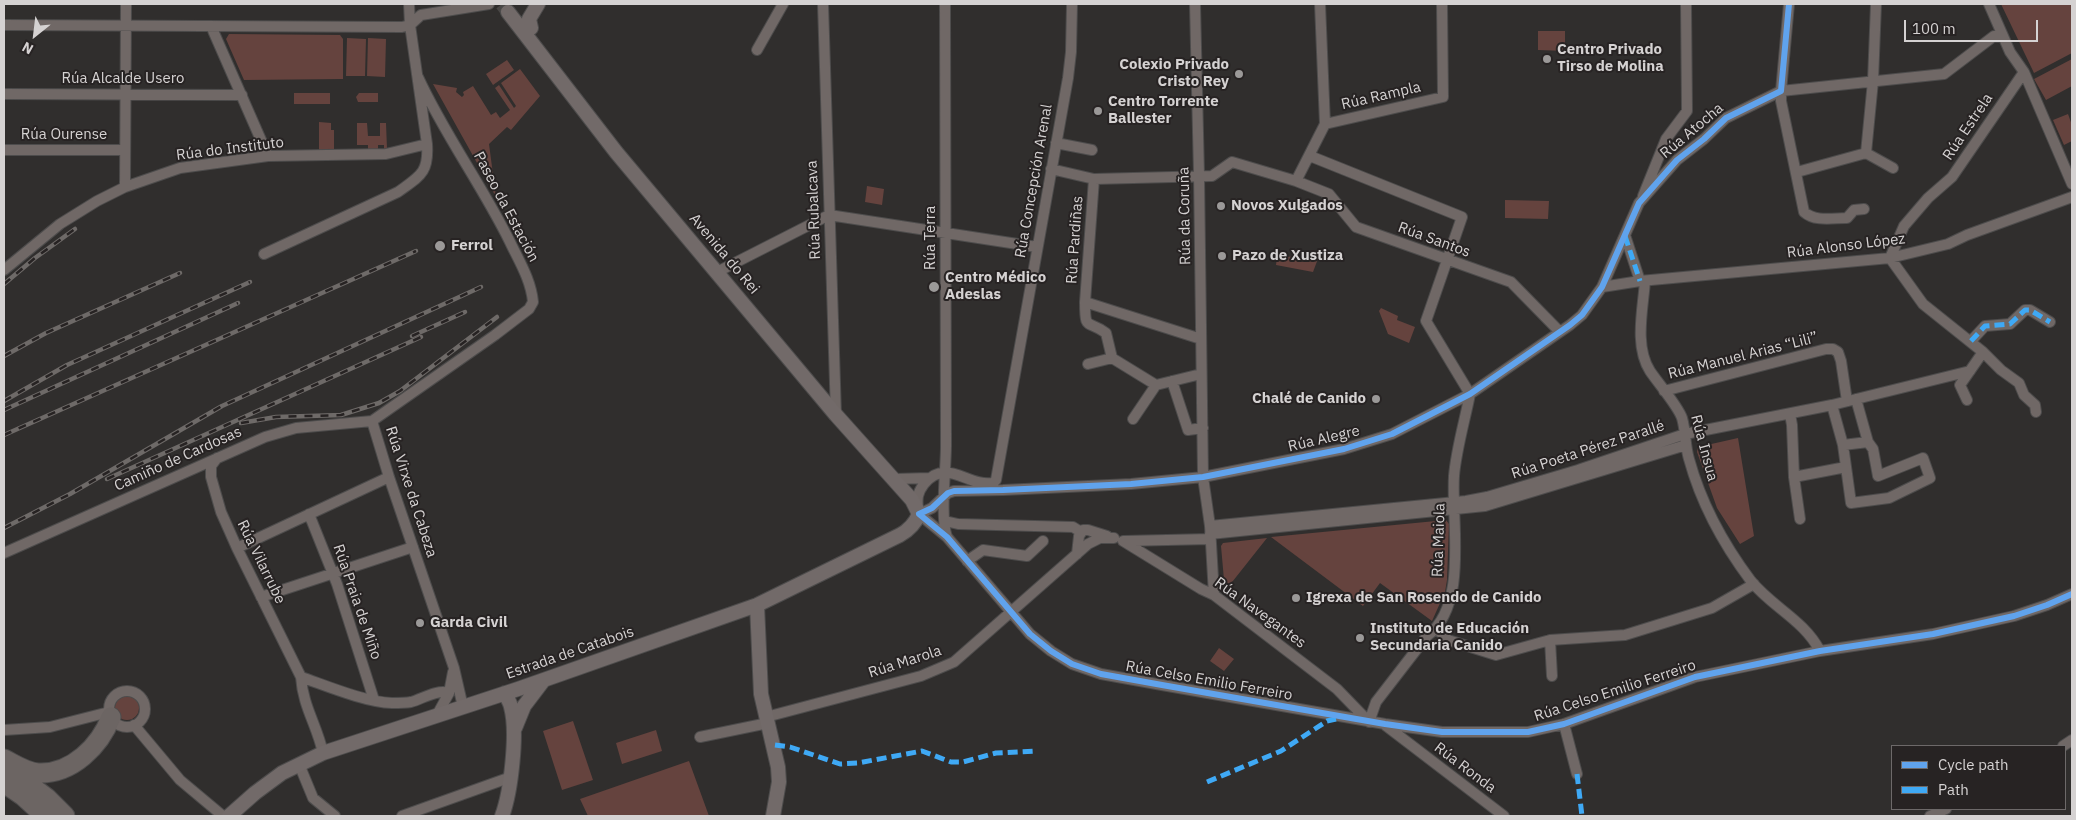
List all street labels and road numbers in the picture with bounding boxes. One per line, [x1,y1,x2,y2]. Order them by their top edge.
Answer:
street label: Rúa Alcalde Usero [61,70,185,88]
street label: Rúa Rampla [1340,78,1422,114]
street label: Rúa Estrela [1939,90,1997,164]
street label: Rúa Atocha [1657,99,1727,163]
street label: Rúa Concepción Arenal [1012,103,1056,259]
street label: Rúa Ourense [21,126,107,144]
street label: Rúa do Instituto [175,133,285,165]
street label: Paseo da Estación [469,149,543,265]
street label: Rúa Rubalcava [803,160,825,260]
street label: Rúa da Coruña [1175,167,1195,265]
street label: Rúa Pardiñas [1063,195,1087,285]
street label: Rúa Terra [922,206,940,270]
street label: Avenida do Rei [685,210,763,298]
street label: Rúa Santos [1395,219,1473,261]
street label: Rúa Alonso López [1786,230,1906,262]
street label: Rúa Manuel Arias “Lili” [1666,329,1820,383]
street label: Rúa Insua [1687,413,1721,483]
street label: Rúa Poeta Pérez Parallé [1509,417,1667,483]
street label: Rúa Alegre [1286,422,1362,456]
street label: Camiño de Cardosas [112,423,244,495]
street label: Rúa Virxe da Cabeza [381,424,441,560]
street label: Rúa Maiola [1429,503,1449,577]
street label: Rúa Vilarrube [233,517,289,607]
street label: Rúa Praia de Miño [329,542,385,662]
street label: Rúa Navegantes [1211,574,1309,652]
street label: Estrada de Catabois [504,623,636,683]
street label: Rúa Marola [866,642,944,682]
street label: Rúa Celso Emilio Ferreiro [1532,656,1698,726]
street label: Rúa Celso Emilio Ferreiro [1124,657,1294,705]
street label: Rúa Ronda [1431,739,1499,797]

